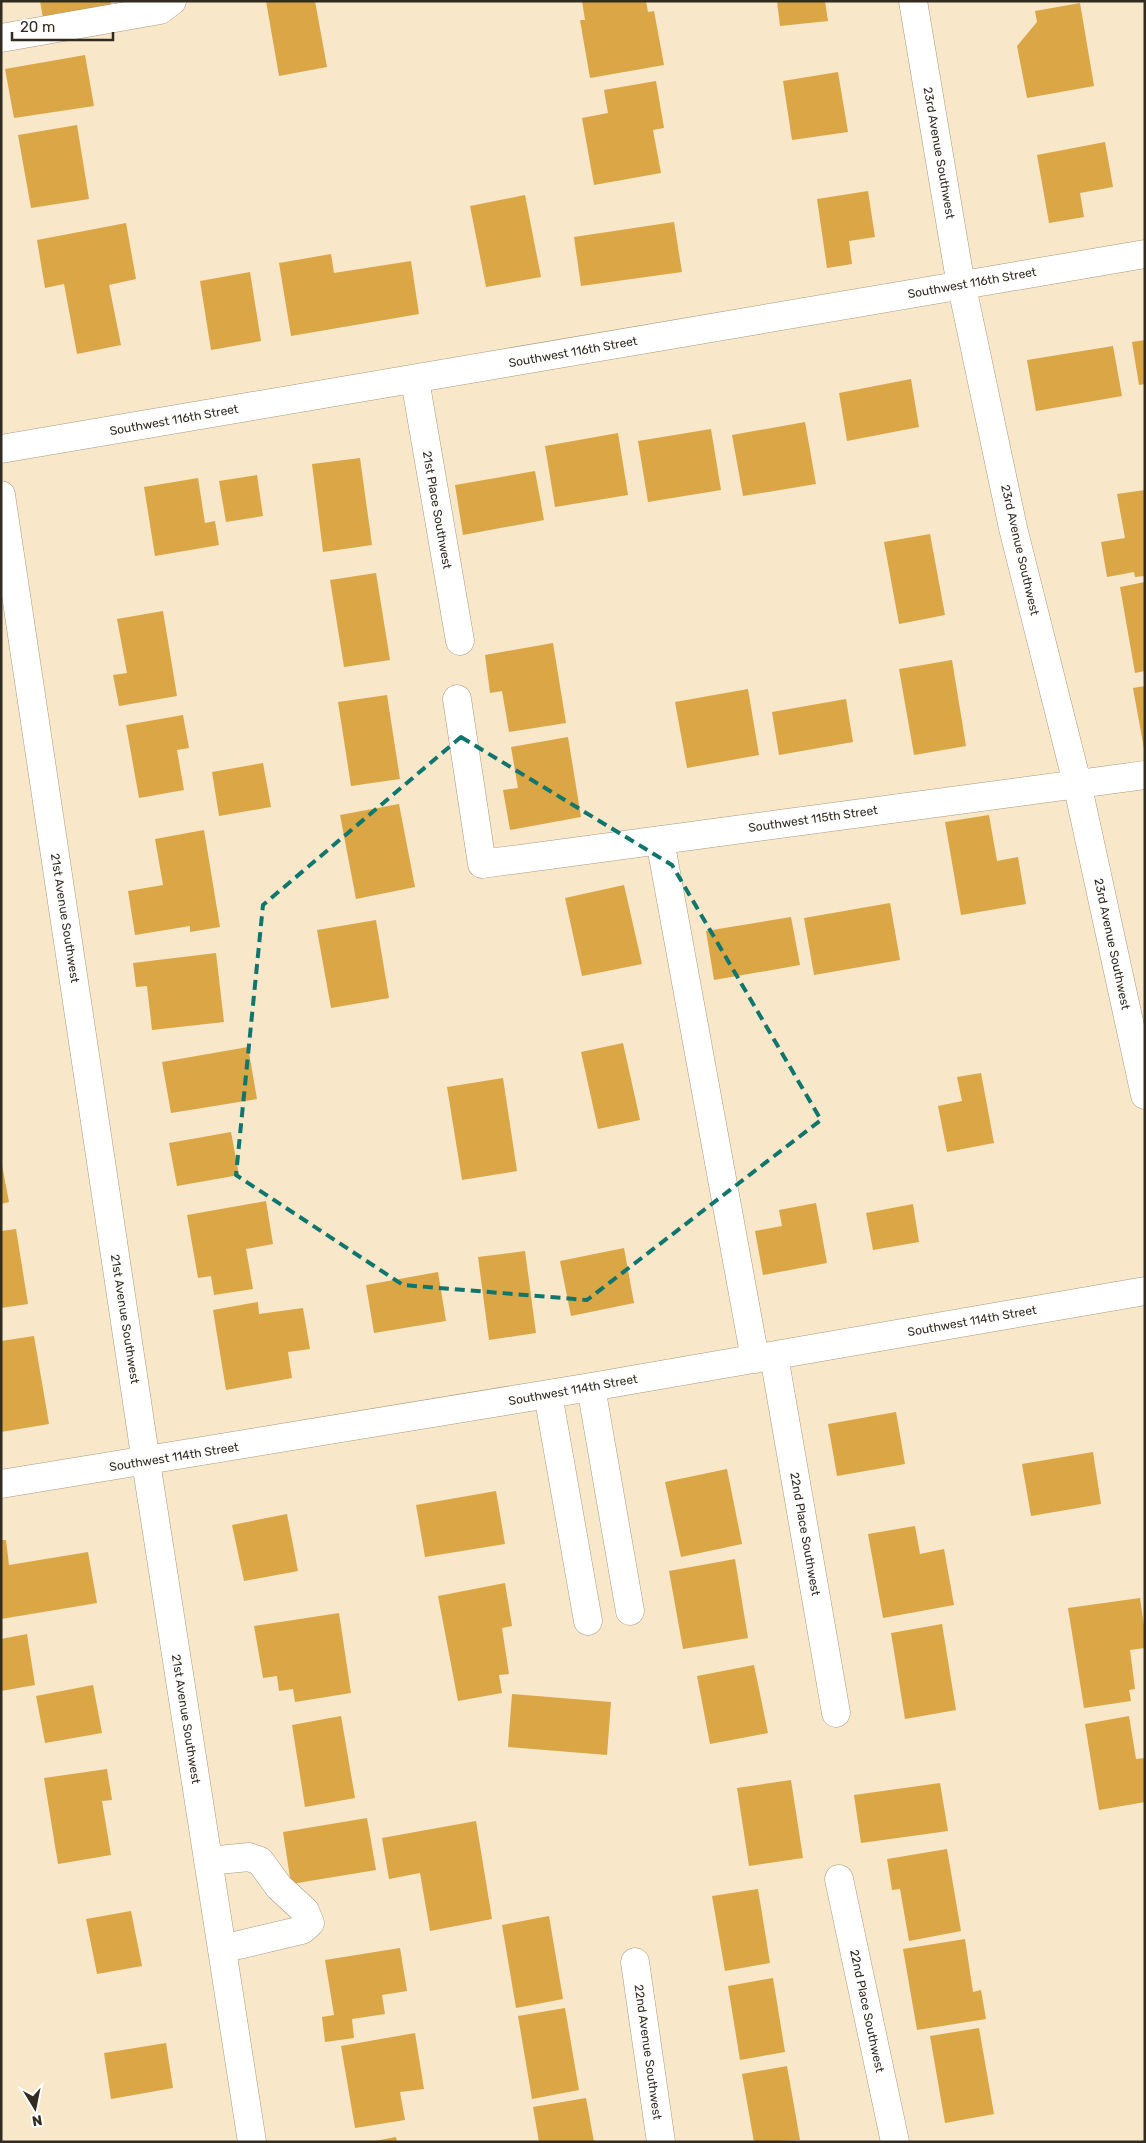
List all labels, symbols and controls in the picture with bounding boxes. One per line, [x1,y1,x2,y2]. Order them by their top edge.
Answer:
scale bar [12,10,114,42]
text: 20 m [20,18,55,36]
street label: 23rd Avenue Southwest [920,86,958,220]
street label: Southwest 116th Street [906,265,1038,301]
street label: Southwest 116th Street [507,334,639,370]
street label: Southwest 116th Street [108,402,240,438]
street label: 21st Place Southwest [420,450,454,571]
street label: 23rd Avenue Southwest [998,483,1042,617]
street label: Southwest 115th Street [747,803,879,835]
street label: 21st Avenue Southwest [48,852,82,984]
street label: 23rd Avenue Southwest [1091,877,1133,1011]
street label: 21st Avenue Southwest [108,1253,142,1385]
street label: Southwest 114th Street [906,1303,1038,1339]
street label: Southwest 114th Street [507,1372,639,1408]
street label: Southwest 114th Street [108,1440,240,1474]
street label: 22nd Place Southwest [787,1471,823,1597]
street label: 21st Avenue Southwest [169,1653,203,1785]
street label: 22nd Place Southwest [847,1948,887,2074]
street label: 22nd Avenue Southwest [632,1983,664,2121]
north arrow [10,2083,60,2133]
text: N [31,2111,44,2130]

